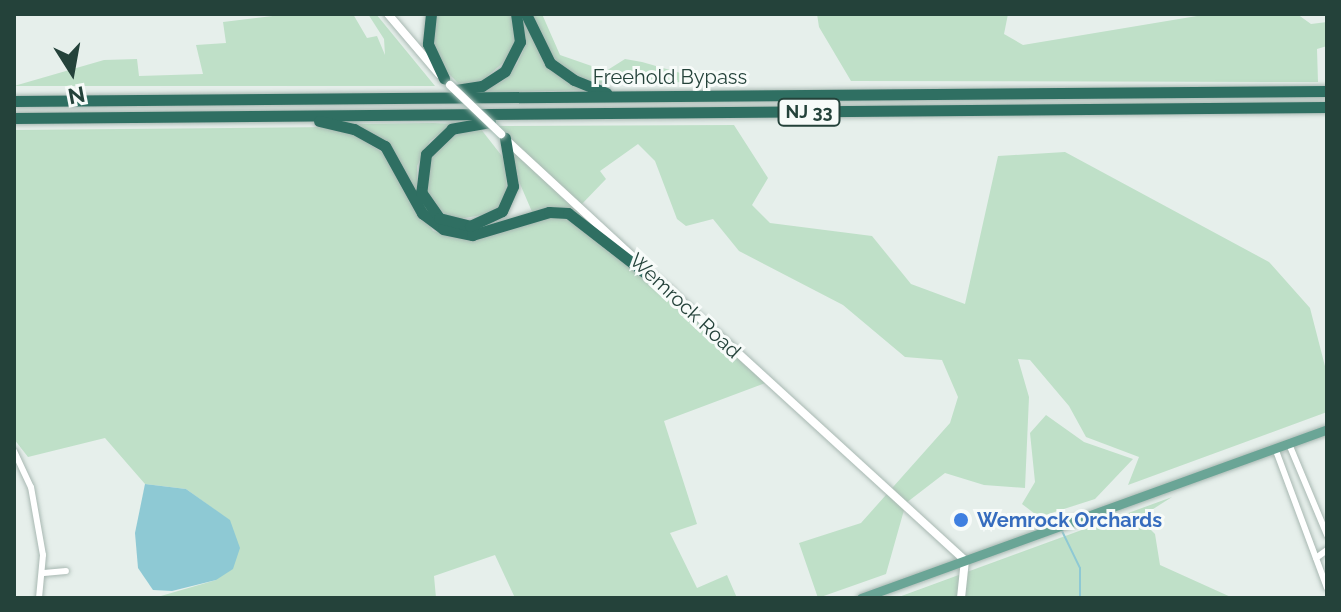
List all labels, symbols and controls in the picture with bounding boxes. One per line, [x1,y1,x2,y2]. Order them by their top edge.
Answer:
north arrow [32,32,112,112]
street label: Freehold Bypass [593,65,747,89]
text: N [66,81,87,110]
road number: NJ 33 [777,98,841,126]
street label: Wemrock Road [625,248,745,364]
place label: Wemrock Orchards [977,508,1162,532]
marker: Wemrock Orchards [952,511,970,529]

